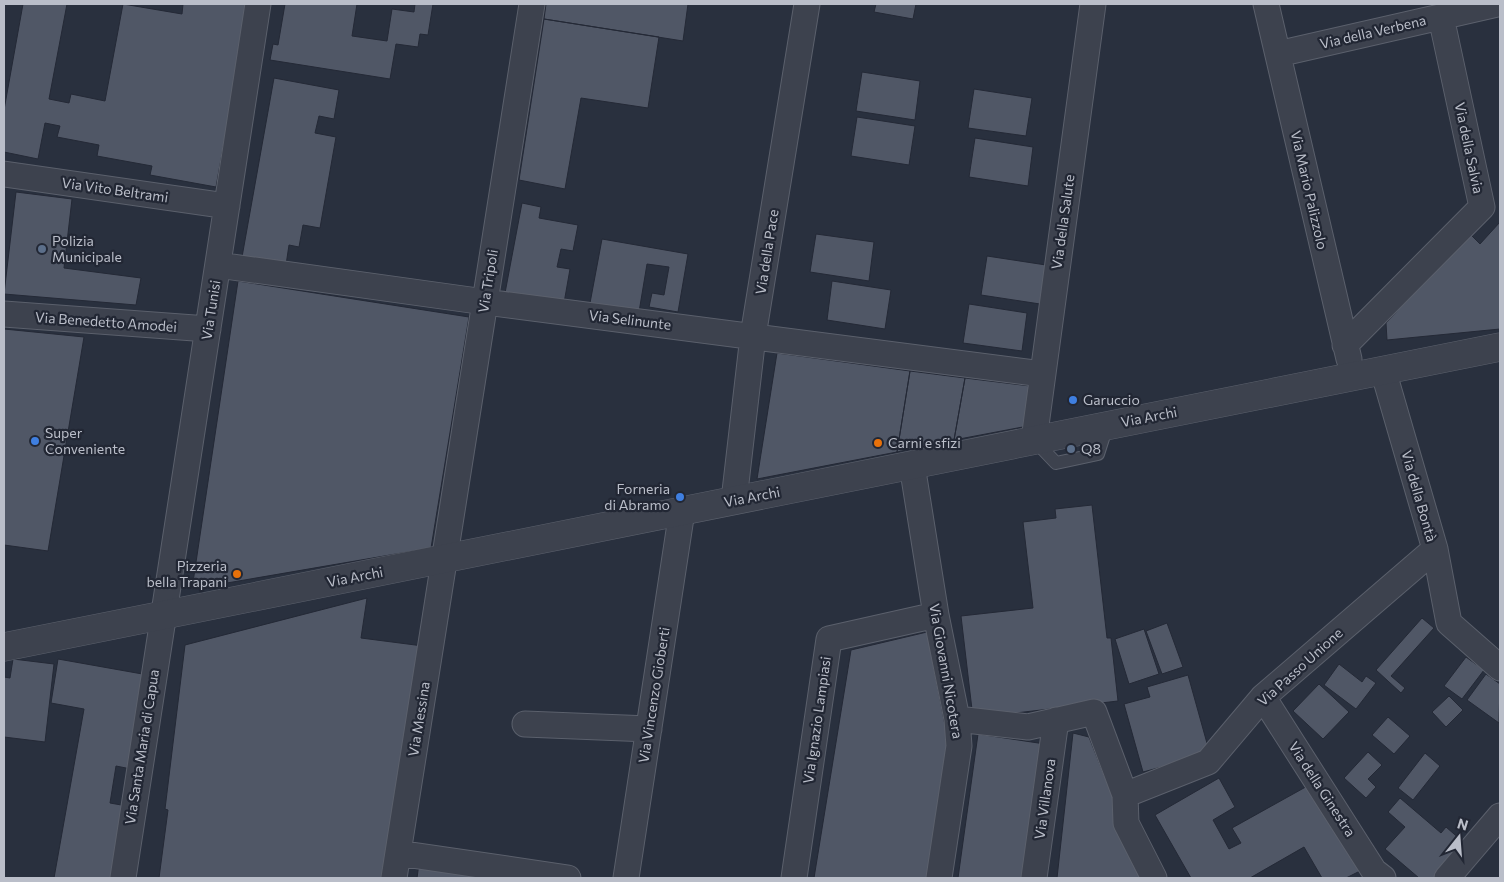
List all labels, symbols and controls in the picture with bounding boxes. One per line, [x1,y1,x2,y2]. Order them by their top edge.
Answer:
street label: Via della Verbena [1318,11,1428,52]
street label: Via della Salvia [1452,101,1487,195]
street label: Via Mario Palizzolo [1288,129,1331,251]
street label: Via della Salute [1047,173,1078,271]
street label: Via Vito Beltrami [61,174,169,205]
street label: Via della Pace [751,208,782,296]
place label: Polizia Municipale [52,232,122,265]
marker: Polizia Municipale [36,243,48,255]
street label: Via Tripoli [474,248,501,314]
street label: Via Tunisi [197,279,224,341]
street label: Via Selinunte [588,306,672,333]
street label: Via Benedetto Amodei [35,308,178,335]
place label: Garuccio [1083,391,1140,408]
marker: Garuccio [1067,394,1079,406]
street label: Via Archi [1119,403,1178,430]
place label: Super Conveniente [45,424,125,457]
place label: Carni e sfizi [888,434,961,451]
marker: Super Conveniente [29,435,41,447]
marker: Carni e sfizi [872,437,884,449]
place label: Q8 [1081,440,1101,457]
marker: Q8 [1065,443,1077,455]
street label: Via della Bontà [1398,448,1441,543]
place label: Forneria di Abramo [604,480,670,513]
street label: Via Archi [722,483,781,510]
marker: Forneria di Abramo [674,491,686,503]
place label: Pizzeria bella Trapani [146,557,227,590]
street label: Via Archi [325,563,384,590]
marker: Pizzeria bella Trapani [231,568,243,580]
street label: Via Giovanni Nicotera [926,602,967,740]
street label: Via Passo Unione [1254,624,1346,709]
street label: Via Vincenzo Gioberti [634,626,673,764]
street label: Via Ignazio Lampiasi [799,655,834,785]
street label: Via Santa Maria di Capua [121,668,162,826]
street label: Via Messina [404,680,433,758]
street label: Via della Ginestra [1285,738,1359,839]
street label: Via Villanova [1030,757,1059,840]
north arrow [1434,812,1484,862]
text: N [1455,814,1470,834]

